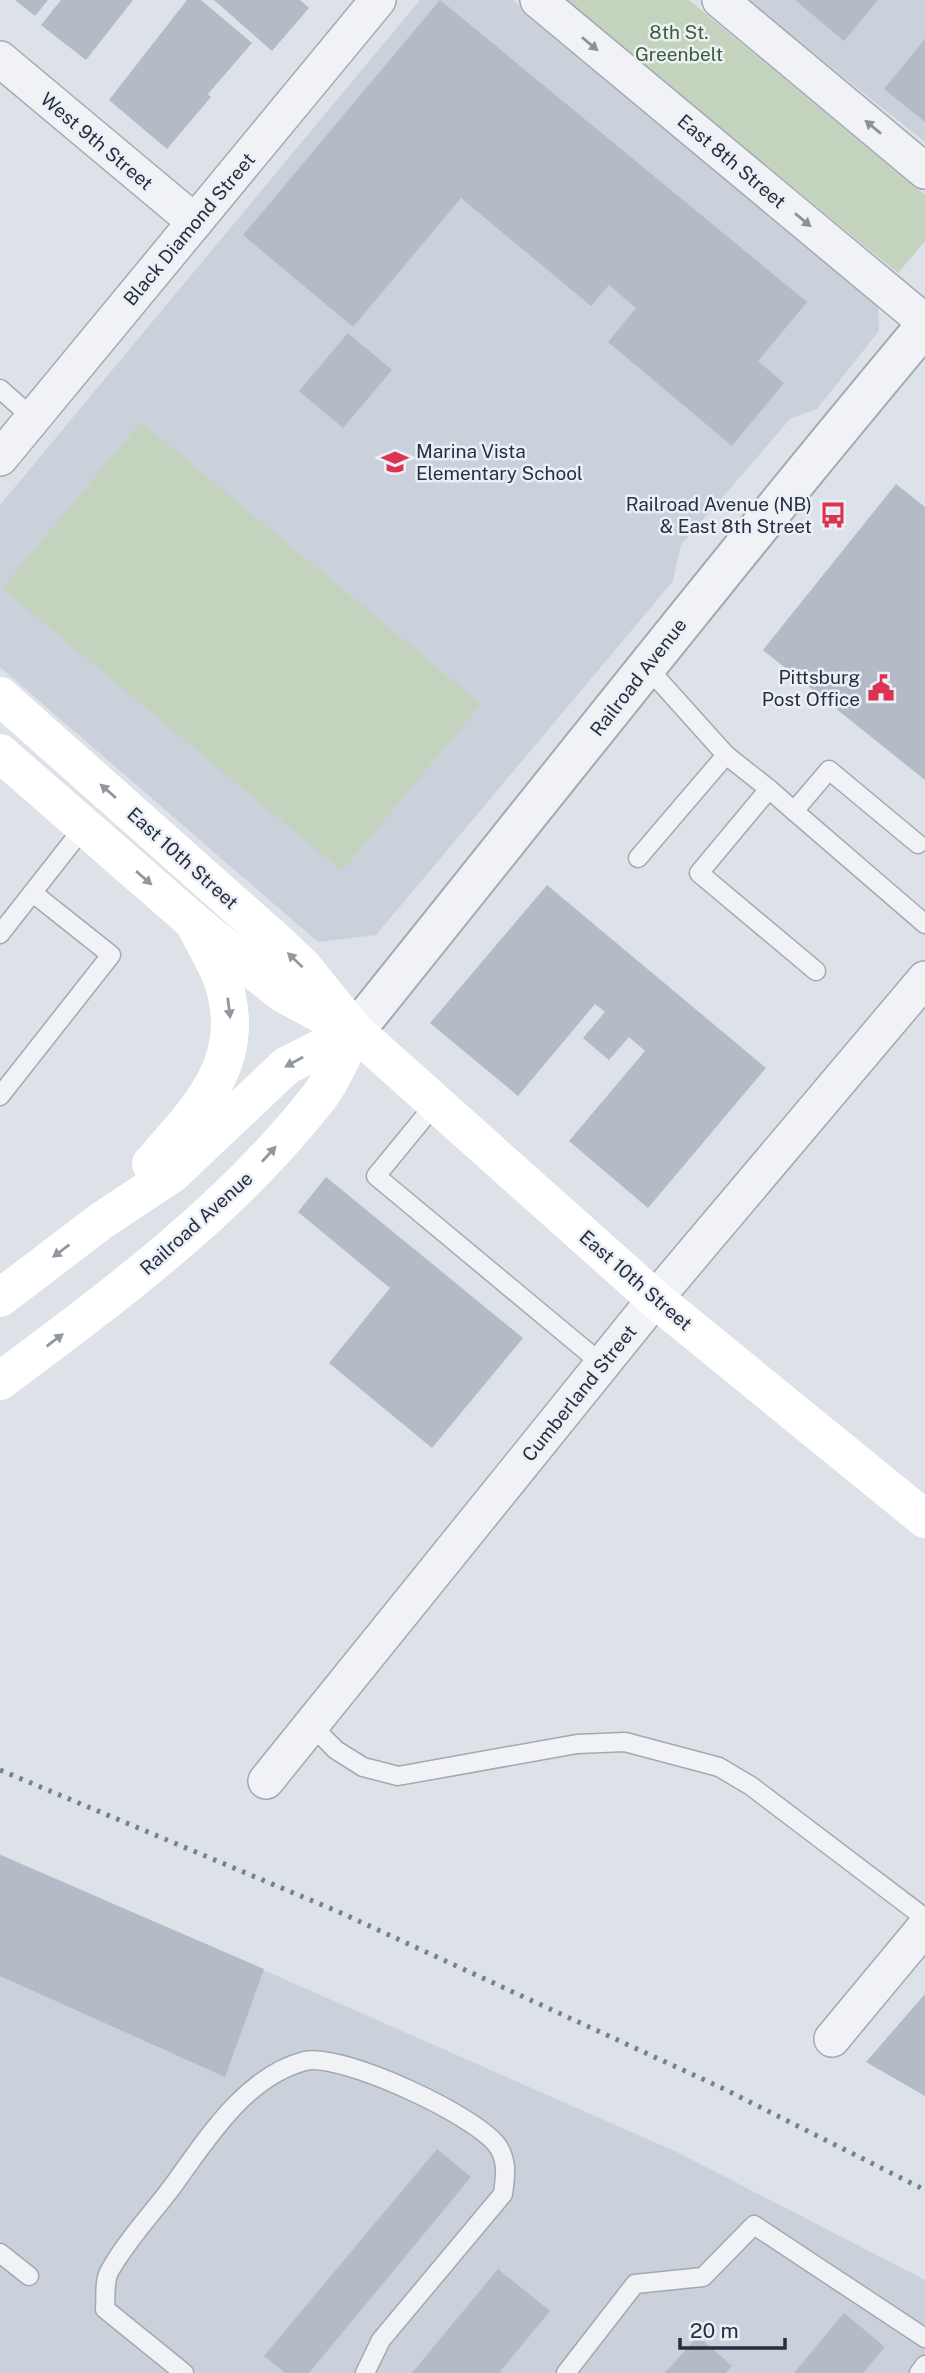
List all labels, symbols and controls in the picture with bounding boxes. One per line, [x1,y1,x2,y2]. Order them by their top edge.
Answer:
park label: 8th St. Greenbelt [635,21,723,65]
one-way arrow [581,36,599,51]
street label: West 9th Street [36,88,158,194]
street label: East 8th Street [674,109,790,213]
one-way arrow [864,120,882,135]
street label: Black Diamond Street [119,148,259,310]
one-way arrow [795,212,812,227]
place label: Marina Vista Elementary School [416,440,583,484]
school or university icon: Marina Vista Elementary School [380,447,410,477]
place label: Railroad Avenue (NB) & East 8th Street [626,493,812,537]
bus stop icon: Railroad Avenue (NB) & East 8th Street [818,500,848,530]
street label: Railroad Avenue [585,614,691,740]
place label: Pittsburg Post Office [762,666,860,710]
public building icon: Pittsburg Post Office [866,673,896,703]
one-way arrow [100,784,117,799]
street label: East 10th Street [123,803,243,913]
one-way arrow [135,870,153,886]
one-way arrow [287,951,304,968]
one-way arrow [223,997,234,1019]
one-way arrow [284,1056,304,1068]
one-way arrow [261,1146,277,1163]
street label: Railroad Avenue [135,1167,257,1279]
street label: East 10th Street [575,1225,697,1335]
one-way arrow [52,1244,71,1258]
street label: Cumberland Street [517,1320,641,1466]
one-way arrow [46,1333,64,1347]
scale bar [680,2306,785,2350]
text: 20 m [690,2318,739,2343]

